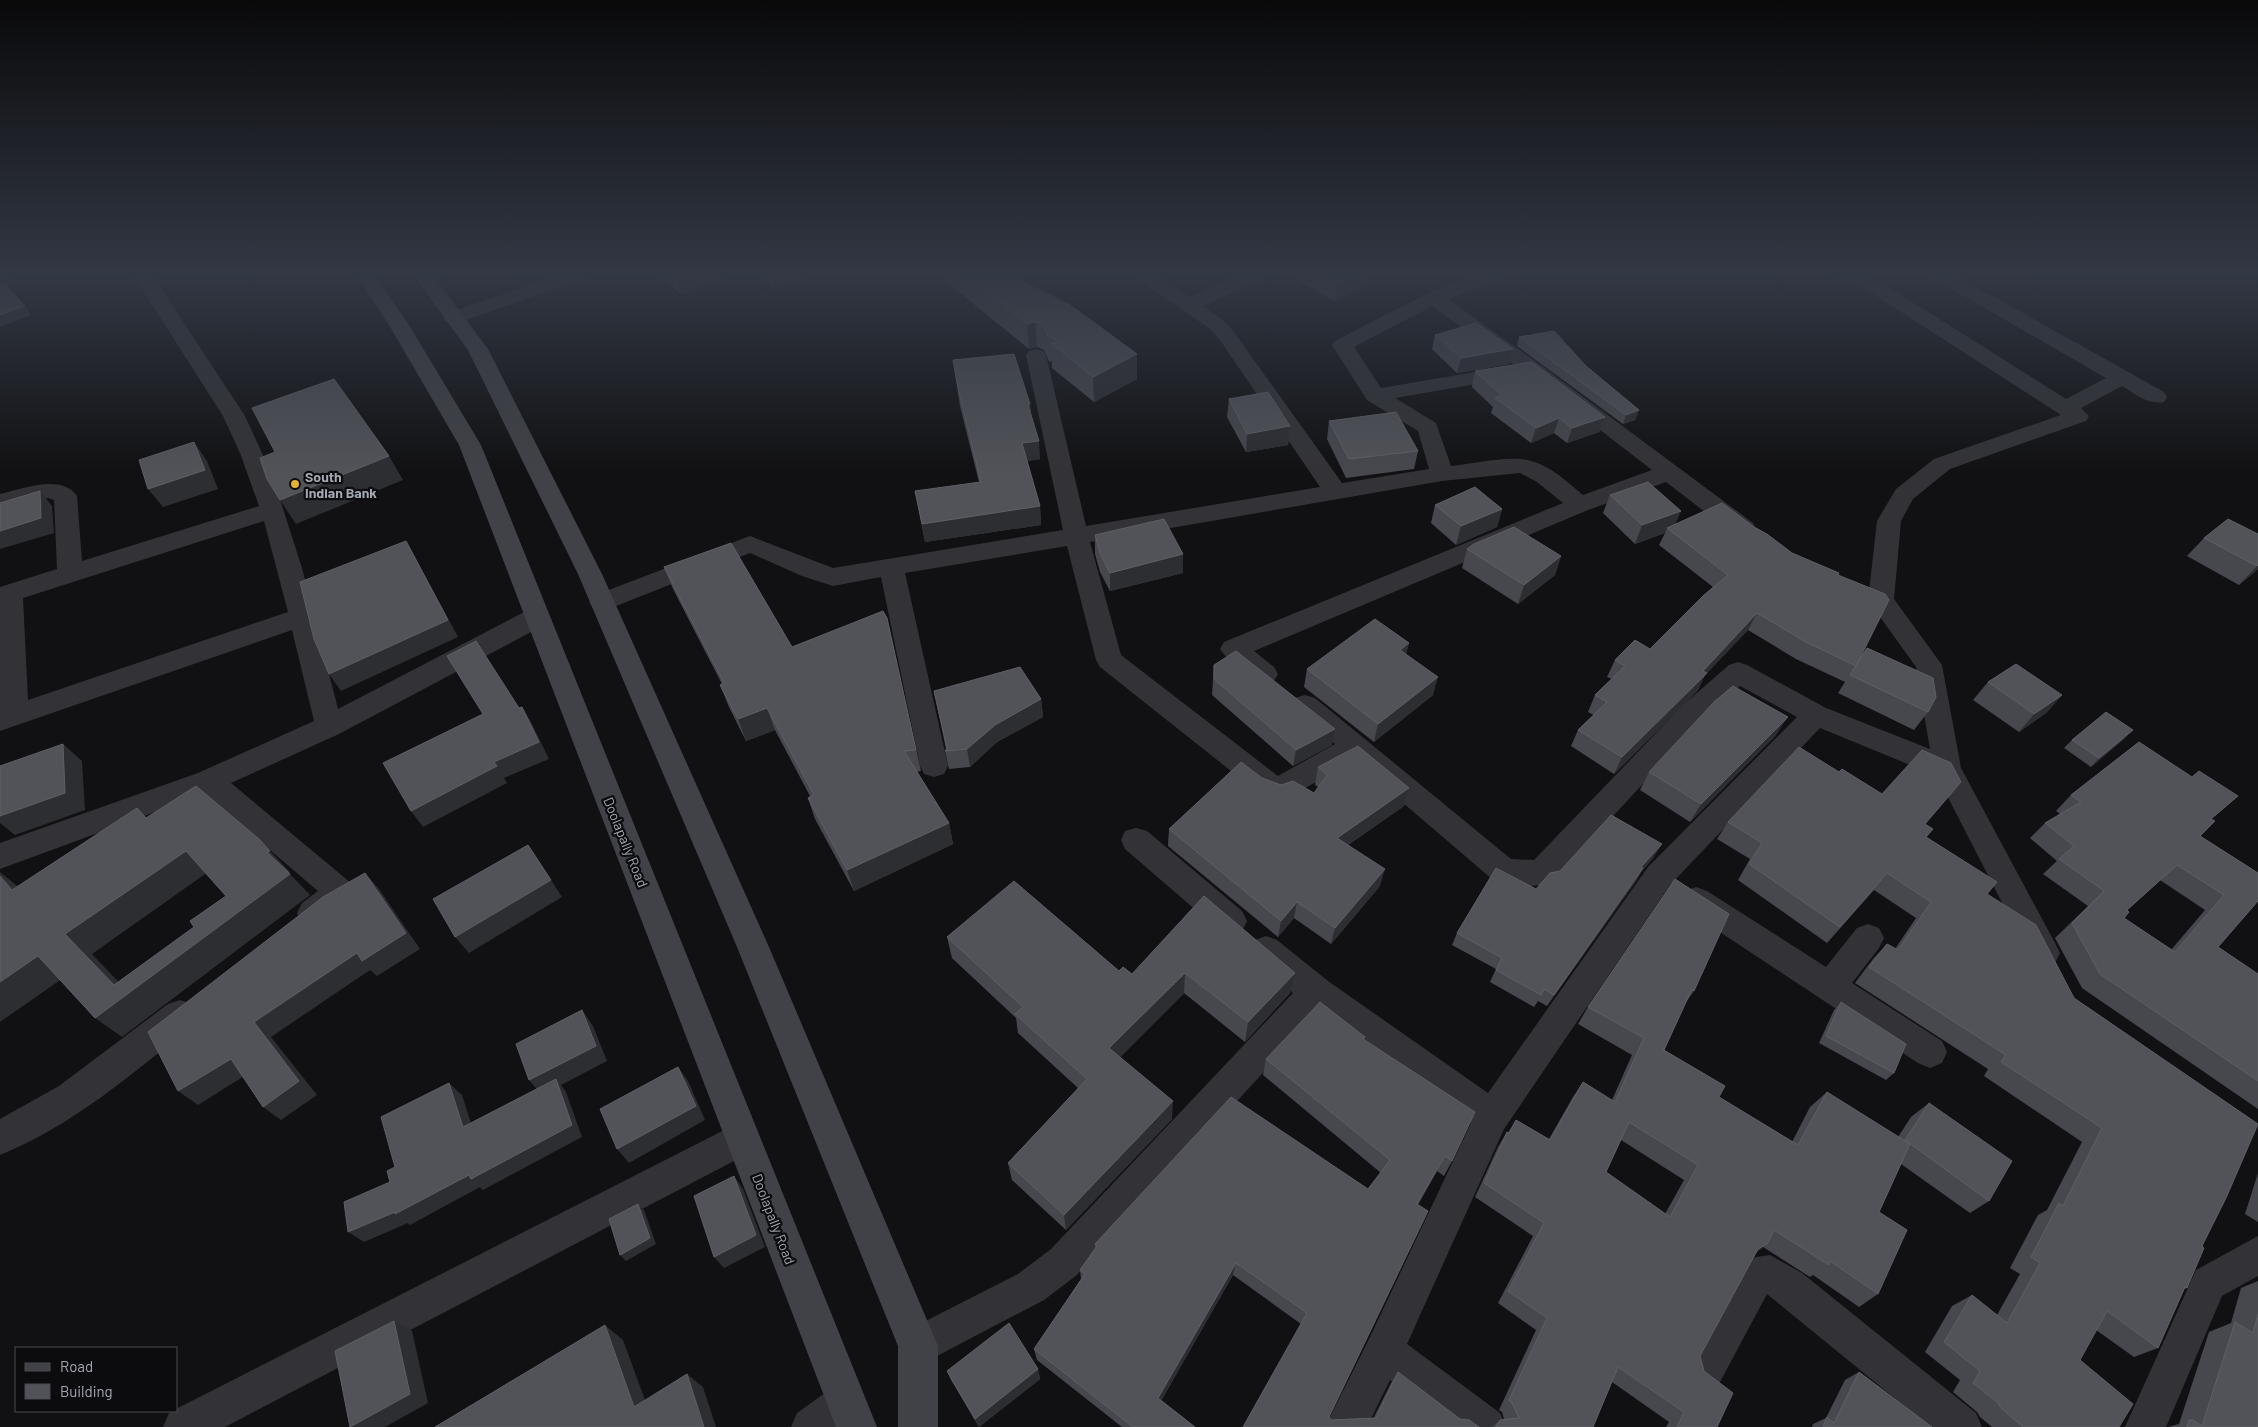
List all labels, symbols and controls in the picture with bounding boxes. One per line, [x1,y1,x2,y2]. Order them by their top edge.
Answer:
place label: South Indian Bank [305,468,377,501]
marker: South Indian Bank [289,478,301,490]
street label: Doolapally Road [600,794,652,890]
street label: Doolapally Road [749,1171,799,1267]
legend [15,1347,178,1412]
text: Road [60,1357,93,1375]
text: Building [60,1382,113,1400]

